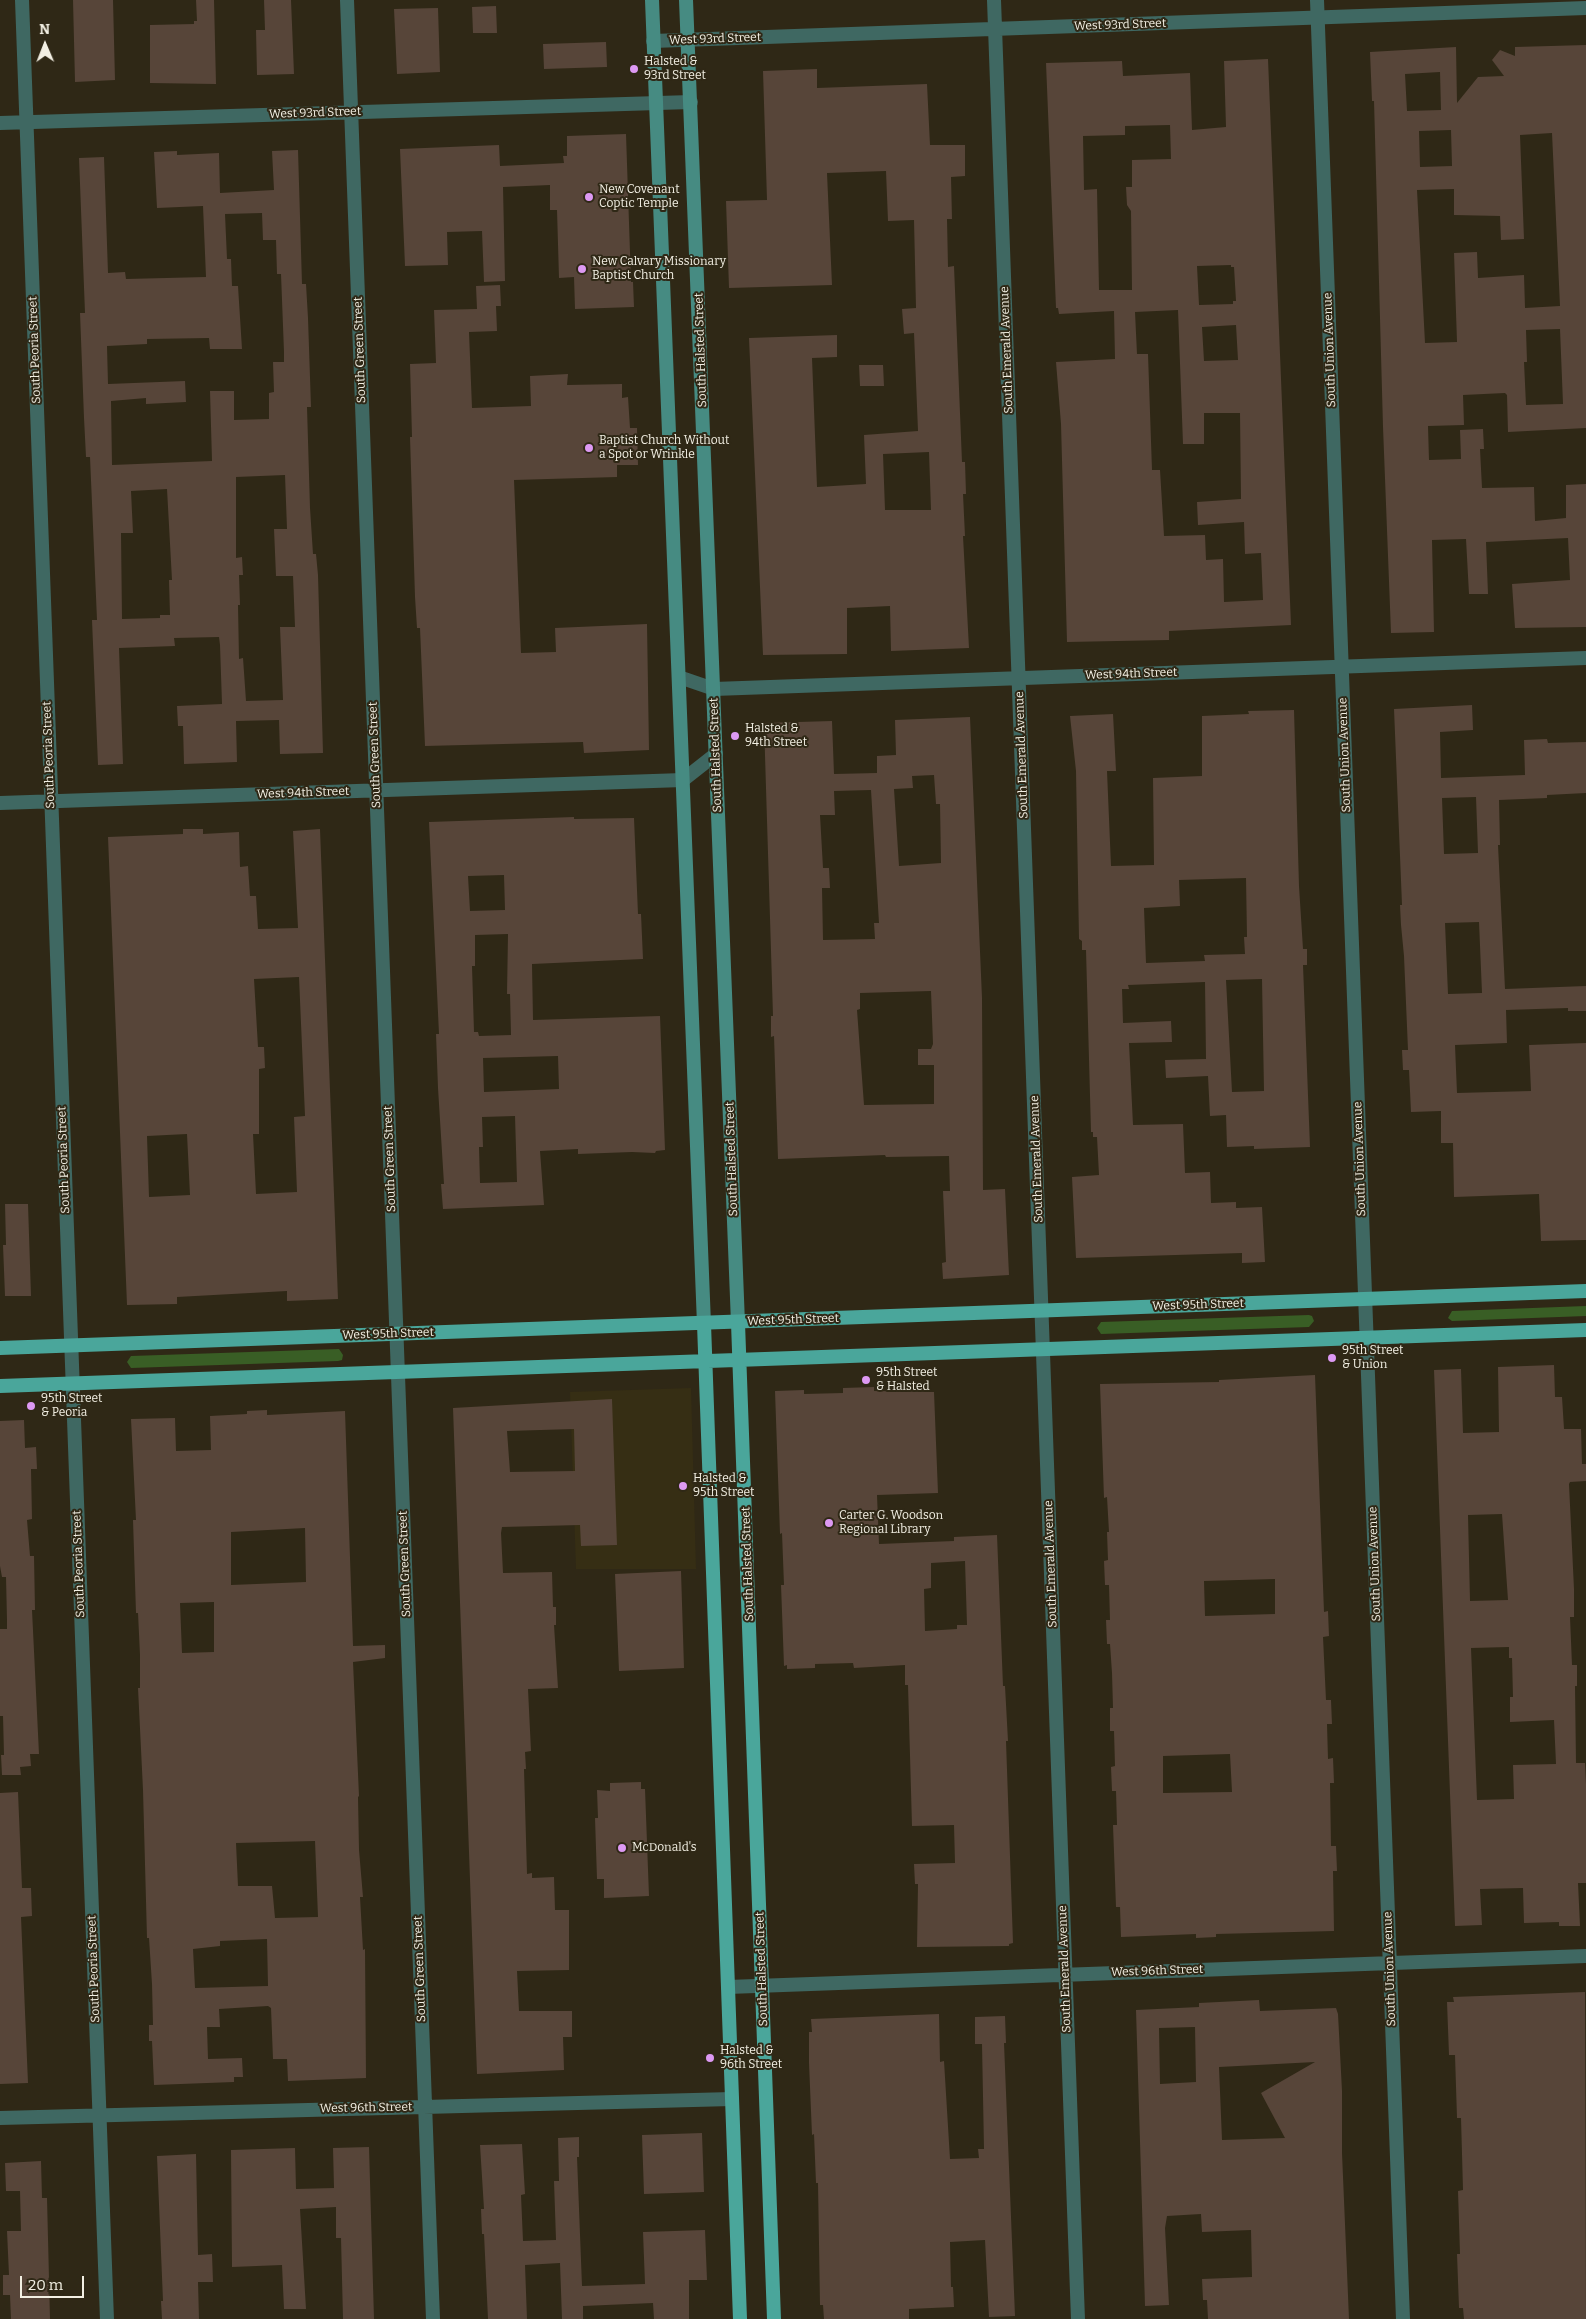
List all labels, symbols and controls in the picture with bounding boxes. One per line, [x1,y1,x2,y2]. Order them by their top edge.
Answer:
street label: West 93rd Street [1074,16,1166,34]
north arrow [20,20,70,70]
text: N [39,21,50,38]
street label: West 93rd Street [669,30,761,48]
place label: Halsted & 93rd Street [644,55,706,83]
marker: Halsted & 93rd Street [628,63,640,75]
street label: West 93rd Street [269,104,361,122]
place label: New Covenant Coptic Temple [599,183,679,211]
marker: New Covenant Coptic Temple [583,191,595,203]
place label: New Calvary Missionary Baptist Church [592,255,726,283]
marker: New Calvary Missionary Baptist Church [576,263,588,275]
street label: South Emerald Avenue [998,286,1016,414]
street label: South Halsted Street [692,292,710,408]
street label: South Union Avenue [1321,292,1339,408]
street label: South Peoria Street [26,296,44,404]
street label: South Green Street [351,297,369,403]
place label: Baptist Church Without a Spot or Wrinkle [599,434,729,462]
marker: Baptist Church Without a Spot or Wrinkle [583,442,595,454]
street label: West 94th Street [1085,665,1177,683]
street label: South Emerald Avenue [1013,691,1031,819]
street label: South Halsted Street [707,697,725,813]
street label: South Union Avenue [1336,697,1354,813]
street label: South Peoria Street [40,701,58,809]
street label: South Green Street [366,702,384,808]
place label: Halsted & 94th Street [745,722,807,750]
marker: Halsted & 94th Street [729,730,741,742]
street label: West 94th Street [257,784,349,802]
street label: South Emerald Avenue [1028,1095,1046,1223]
street label: South Halsted Street [723,1101,741,1217]
street label: South Union Avenue [1351,1101,1369,1217]
street label: South Peoria Street [55,1106,73,1214]
street label: South Green Street [381,1106,399,1212]
street label: West 95th Street [1152,1296,1244,1314]
street label: West 95th Street [747,1311,839,1329]
street label: West 95th Street [342,1325,434,1343]
place label: 95th Street & Union [1342,1344,1403,1372]
marker: 95th Street & Union [1326,1352,1338,1364]
place label: 95th Street & Halsted [876,1366,937,1394]
marker: 95th Street & Halsted [860,1374,872,1386]
place label: 95th Street & Peoria [41,1392,102,1420]
marker: 95th Street & Peoria [25,1400,37,1412]
place label: Halsted & 95th Street [693,1472,754,1500]
marker: Halsted & 95th Street [677,1480,689,1492]
street label: South Emerald Avenue [1042,1500,1060,1628]
street label: South Halsted Street [739,1506,757,1622]
street label: South Union Avenue [1366,1506,1384,1622]
place label: Carter G. Woodson Regional Library [839,1509,943,1537]
street label: South Peoria Street [70,1510,88,1618]
street label: South Green Street [396,1511,414,1617]
marker: Carter G. Woodson Regional Library [823,1517,835,1529]
place label: McDonald's [632,1841,696,1855]
marker: McDonald's [616,1842,628,1854]
street label: South Emerald Avenue [1056,1905,1074,2033]
street label: South Halsted Street [753,1911,771,2027]
street label: South Union Avenue [1381,1911,1399,2027]
street label: South Peoria Street [85,1915,103,2023]
street label: South Green Street [411,1916,429,2022]
street label: West 96th Street [1111,1962,1203,1980]
place label: Halsted & 96th Street [720,2044,782,2072]
marker: Halsted & 96th Street [704,2052,716,2064]
street label: West 96th Street [320,2100,412,2116]
scale bar [22,2266,86,2298]
text: 20 m [28,2276,63,2294]

